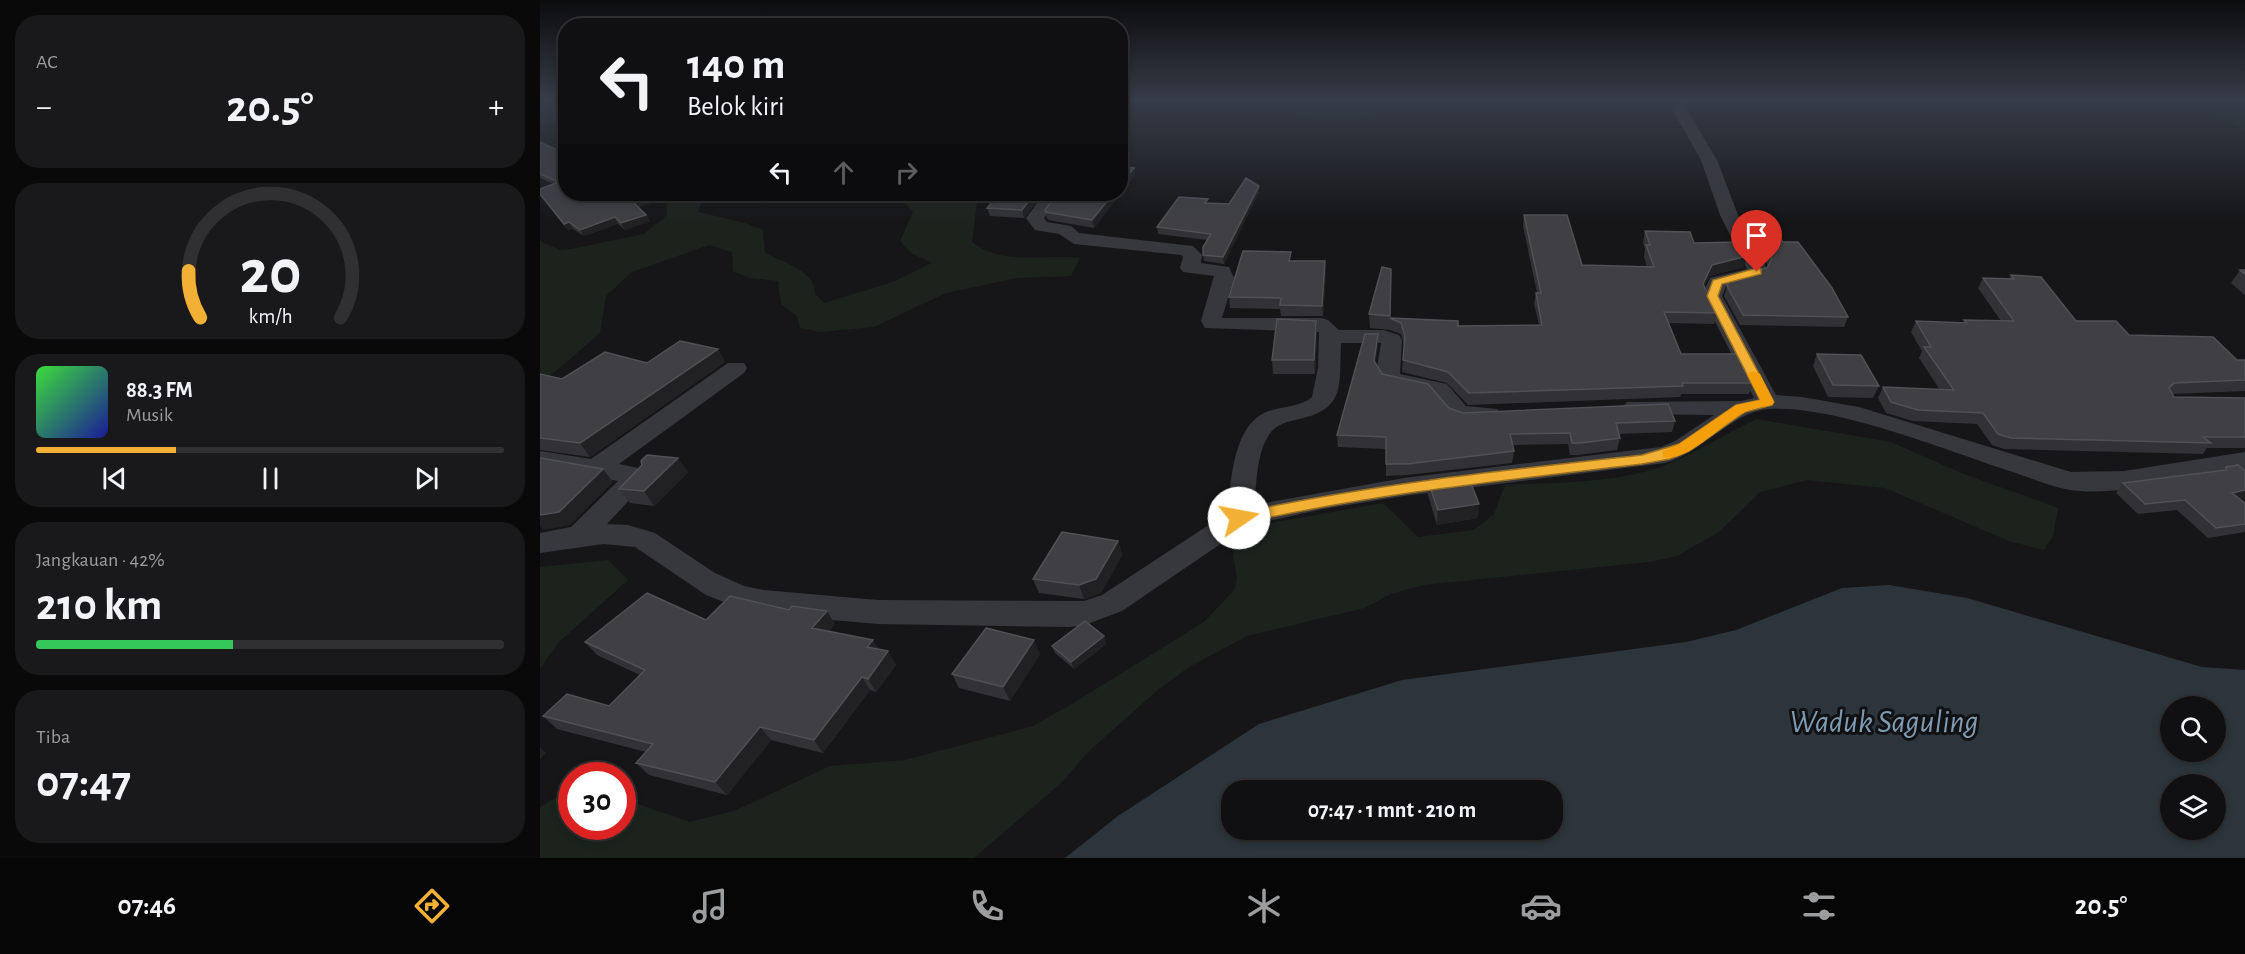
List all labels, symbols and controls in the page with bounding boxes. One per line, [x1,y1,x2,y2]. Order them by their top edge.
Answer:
icon: left [588,42,666,120]
text: 140 m [687,44,785,86]
text: AC [36,52,58,72]
text: 20.5° [226,85,314,130]
text: − [36,91,52,124]
text: + [488,91,504,124]
text: Belok kiri [687,93,784,120]
icon: left [764,156,797,189]
icon: ahead [827,156,860,189]
icon: right [890,156,923,189]
pin [1731,210,1782,272]
icon: arrive [1740,219,1773,252]
text: 20 [239,242,301,304]
text: km/h [248,306,292,327]
text: 88.3 FM [126,379,193,401]
text: Musik [126,405,173,425]
icon: previous [98,462,131,495]
icon: pause [254,462,287,495]
icon: next [410,462,443,495]
position arrow [1207,486,1271,550]
text: Jangkauan · 42% [36,550,165,570]
text: 210 km [36,583,162,628]
map controls [2160,696,2226,840]
button: search [2160,696,2226,762]
water label: Waduk Saguling [1789,706,1979,738]
text: Tiba [36,727,70,747]
text: 07:47 [36,760,131,805]
speed limit sign: 30 [558,762,636,840]
button: layers [2160,774,2226,840]
text: 07:47 · 1 mnt · 210 m [1308,799,1476,821]
icon: directions [411,885,453,927]
icon: music [689,885,731,927]
icon: phone [966,885,1008,927]
icon: climate [1243,885,1285,927]
icon: car [1520,885,1562,927]
icon: filters [1798,885,1840,927]
text: 07:46 [118,892,176,919]
text: 20.5° [2075,892,2127,919]

